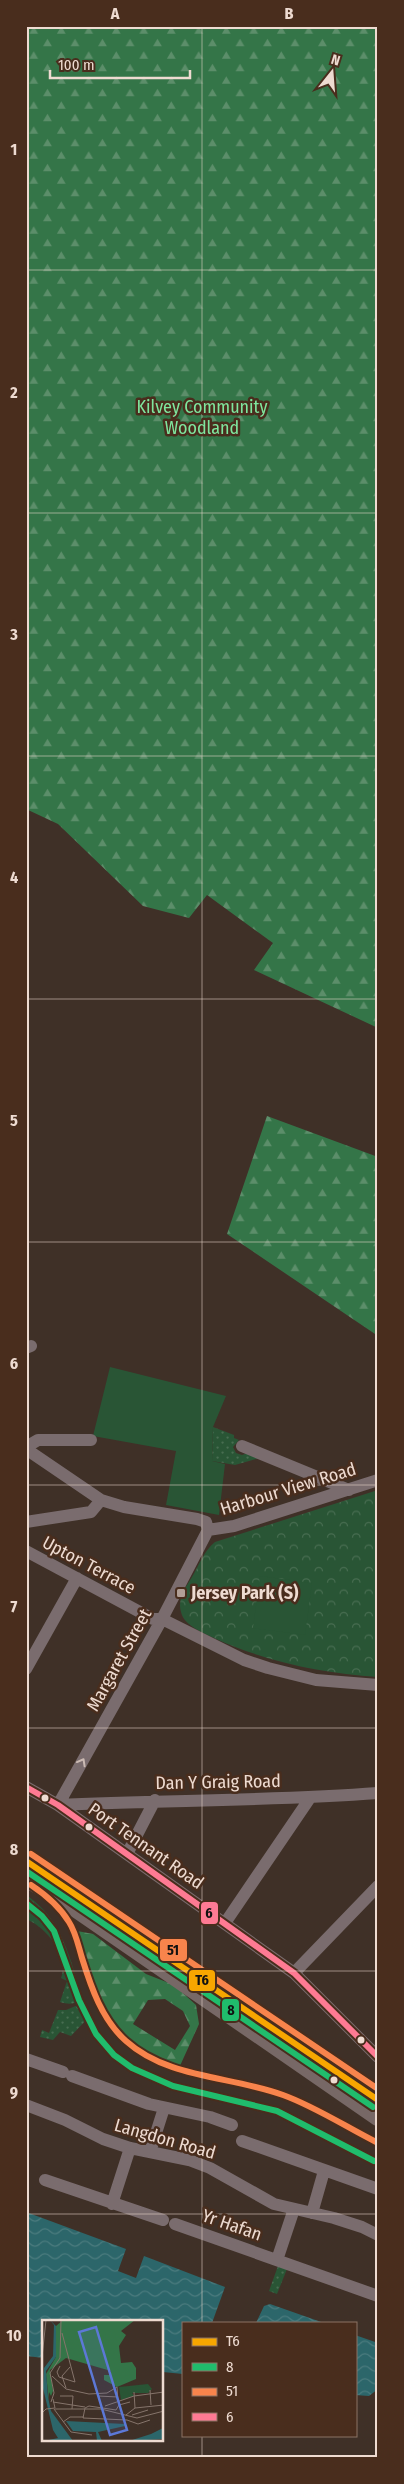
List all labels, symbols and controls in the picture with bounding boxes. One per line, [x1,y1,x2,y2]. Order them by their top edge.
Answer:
text: A [110,4,120,23]
text: B [285,4,294,23]
scale bar [50,48,190,80]
north arrow [306,48,356,98]
text: N [329,51,342,69]
text: 100 m [58,56,95,74]
text: 1 [11,140,17,159]
text: 2 [9,383,18,402]
park label: Kilvey Community Woodland [137,396,267,439]
text: 3 [9,625,18,644]
text: 4 [10,868,18,887]
text: 5 [10,1111,18,1130]
text: 6 [10,1354,18,1373]
street label: Harbour View Road [217,1458,359,1520]
street label: Upton Terrace [39,1531,139,1599]
place label: Jersey Park (S) [190,1582,299,1604]
marker: Jersey Park (S) [175,1587,187,1599]
text: 7 [11,1597,18,1616]
street label: Margaret Street [82,1605,156,1715]
one-way arrow [75,1759,85,1768]
street label: Dan Y Graig Road [155,1770,281,1794]
unlabelled marker [40,1793,50,1803]
street label: Port Tennant Road [84,1798,208,1894]
unlabelled marker [84,1822,94,1832]
text: 8 [10,1840,19,1859]
line badge: 6 [200,1901,219,1925]
text: 6 [205,1905,213,1922]
line badge: 51 [159,1938,188,1962]
text: 51 [167,1942,179,1959]
line badge: T6 [188,1969,216,1992]
text: T6 [195,1972,209,1989]
line badge: 8 [221,1998,240,2022]
text: 8 [227,2002,235,2019]
unlabelled marker [356,2035,366,2045]
unlabelled marker [329,2075,339,2085]
text: 9 [10,2083,18,2102]
street label: Langdon Road [112,2114,218,2164]
street label: Yr Hafan [199,2205,265,2245]
inset map [42,2320,164,2442]
legend [182,2322,356,2436]
text: 10 [6,2326,22,2345]
text: T6 [226,2332,240,2350]
text: 8 [226,2358,234,2376]
text: 51 [226,2382,238,2400]
text: 6 [226,2408,233,2426]

